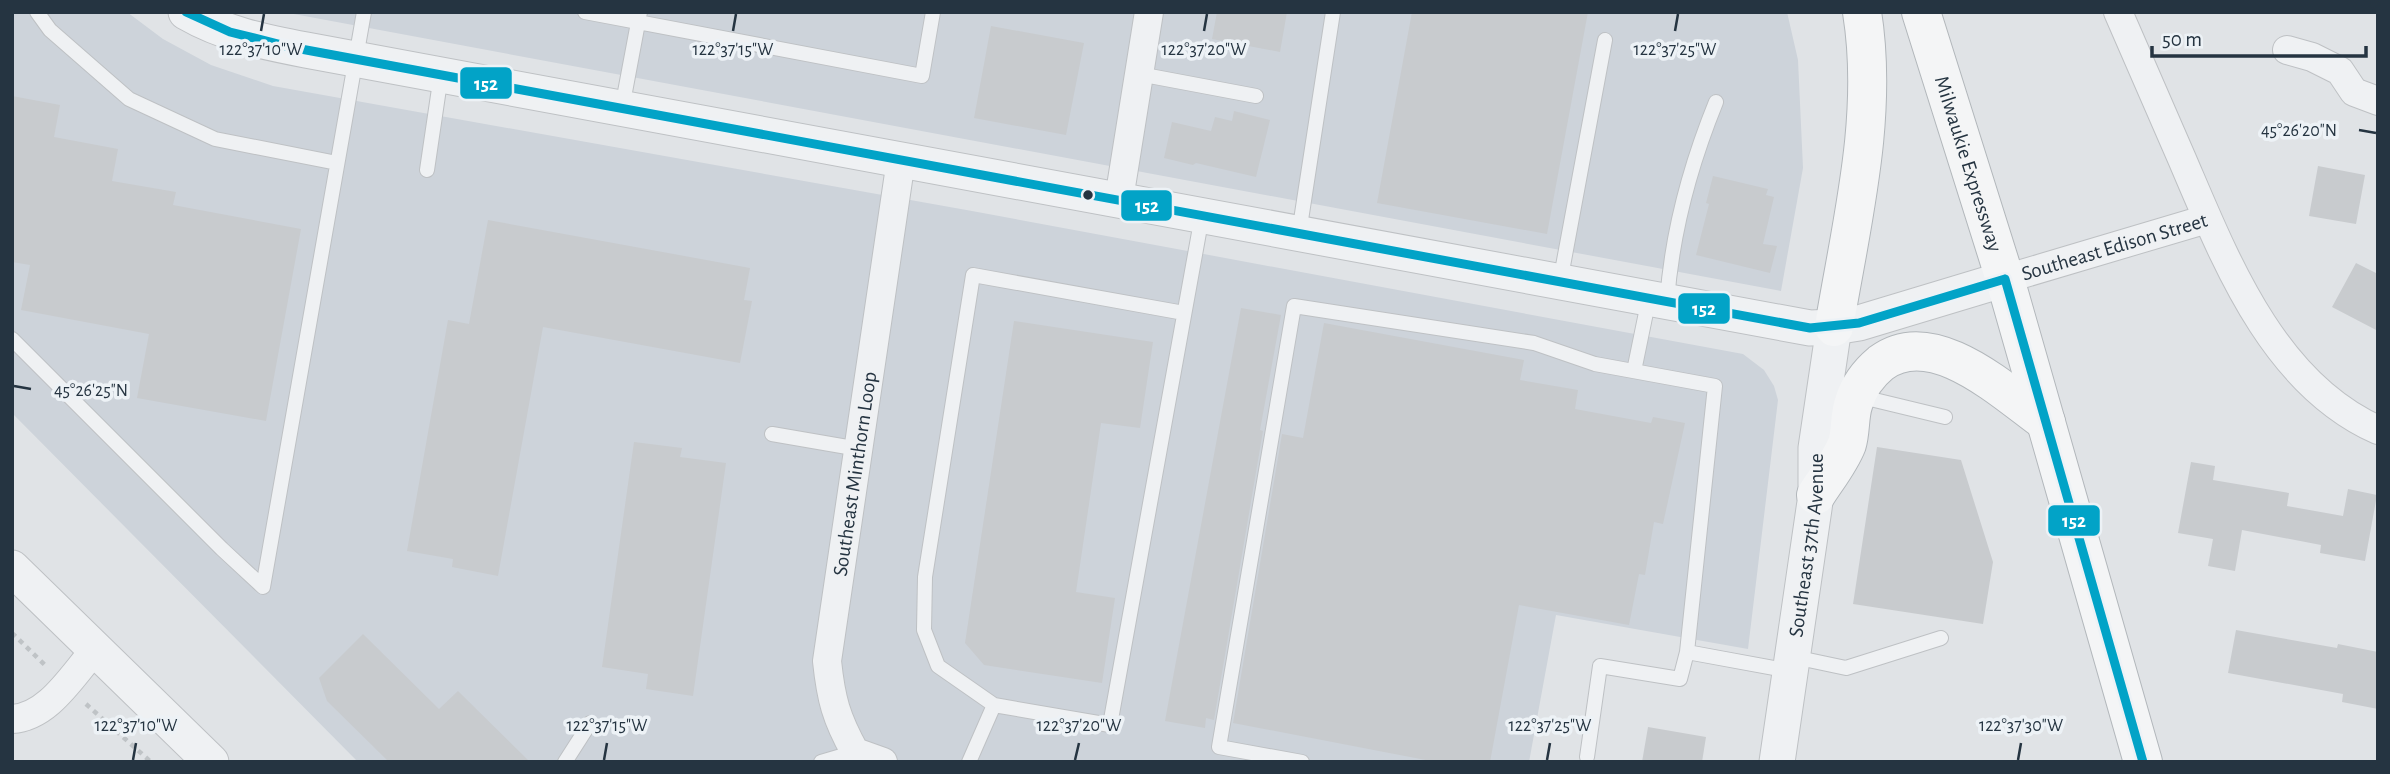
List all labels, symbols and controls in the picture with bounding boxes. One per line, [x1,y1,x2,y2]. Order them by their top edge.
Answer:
scale bar [2152,14,2366,58]
text: 50 m [2162,29,2202,50]
text: 122°37'10"W [220,41,302,59]
text: 122°37'15"W [693,41,773,59]
text: 122°37'20"W [1162,41,1246,59]
text: 122°37'25"W [1634,41,1716,59]
line badge: 152 [459,66,513,100]
street label: Milwaukie Expressway [1931,73,2006,254]
text: 152 [474,75,498,94]
text: 45°26'20"N [2261,122,2337,140]
unlabelled marker [1081,188,1095,202]
line badge: 152 [1120,189,1173,222]
text: 152 [1135,197,1159,216]
street label: Southeast Edison Street [2019,209,2210,284]
line badge: 152 [1677,292,1731,325]
text: 152 [1692,300,1716,319]
street label: Southeast Minthorn Loop [829,370,880,578]
text: 45°26'25"N [54,382,128,400]
street label: Southeast 37th Avenue [1785,453,1827,638]
line badge: 152 [2047,504,2101,537]
text: 152 [2062,512,2086,531]
text: 122°37'10"W [95,717,177,735]
text: 122°37'15"W [567,717,647,735]
text: 122°37'20"W [1037,717,1121,735]
text: 122°37'25"W [1509,717,1591,735]
text: 122°37'30"W [1979,717,2063,735]

